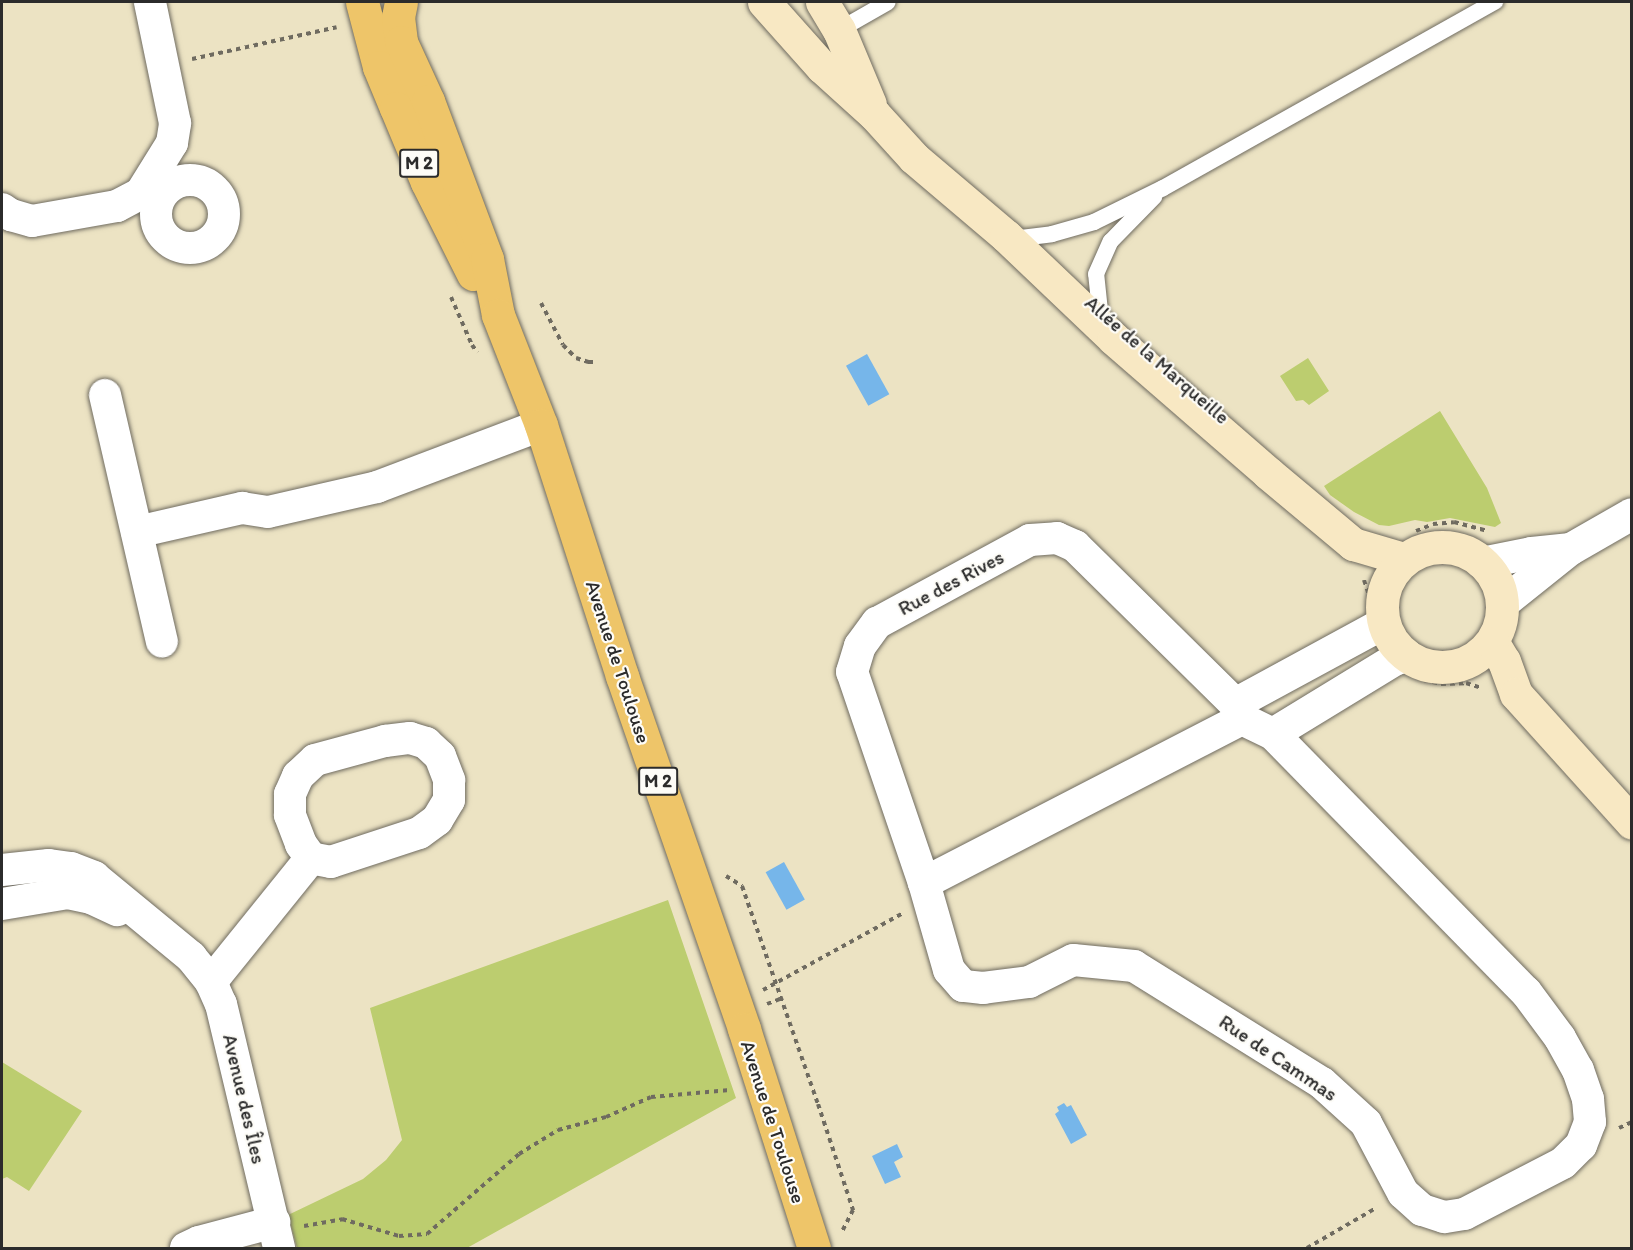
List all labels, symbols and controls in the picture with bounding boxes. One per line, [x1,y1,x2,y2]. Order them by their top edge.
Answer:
road number: M 2 [398,148,440,178]
street label: Allée de la Marqueille [1080,291,1234,429]
street label: Rue des Rives [894,545,1008,621]
street label: Avenue de Toulouse [581,579,655,745]
road number: M 2 [637,766,679,796]
street label: Rue de Cammas [1214,1010,1342,1106]
street label: Avenue des Îles [217,1032,271,1166]
street label: Avenue de Toulouse [736,1039,810,1205]

